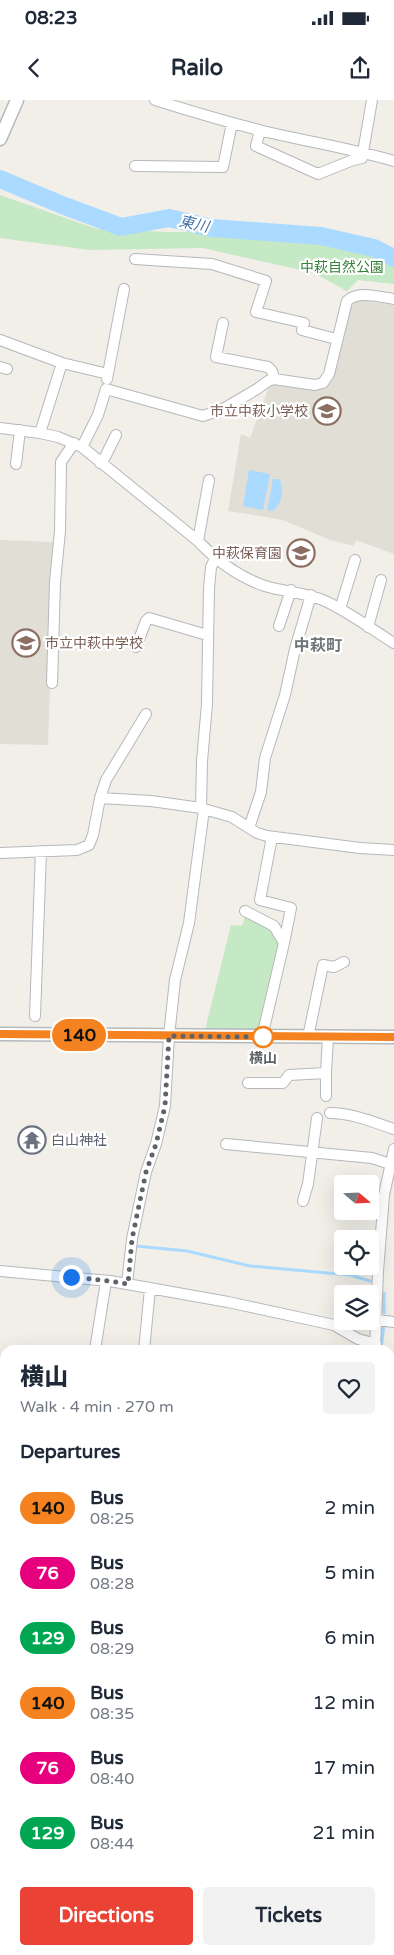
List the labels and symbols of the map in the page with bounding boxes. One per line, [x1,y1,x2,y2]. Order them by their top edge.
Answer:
water label: 東川 [177,212,212,236]
park label: 中萩自然公園 [300,259,384,276]
school or university icon: 市立中萩小学校 [312,396,342,426]
place label: 市立中萩小学校 [210,403,308,420]
school or university icon: 中萩保育園 [286,538,316,568]
place label: 中萩保育園 [212,545,282,562]
school or university icon: 市立中萩中学校 [11,628,41,658]
place label: 市立中萩中学校 [45,635,143,652]
district label: 中萩町 [294,636,342,656]
line badge: 140 [50,1019,108,1051]
marker: 横山 [252,1026,274,1048]
place label: 横山 [249,1050,277,1067]
temple icon: 白山神社 [17,1125,47,1155]
place label: 白山神社 [51,1132,107,1149]
north arrow [334,1175,379,1220]
your location [59,1265,84,1290]

